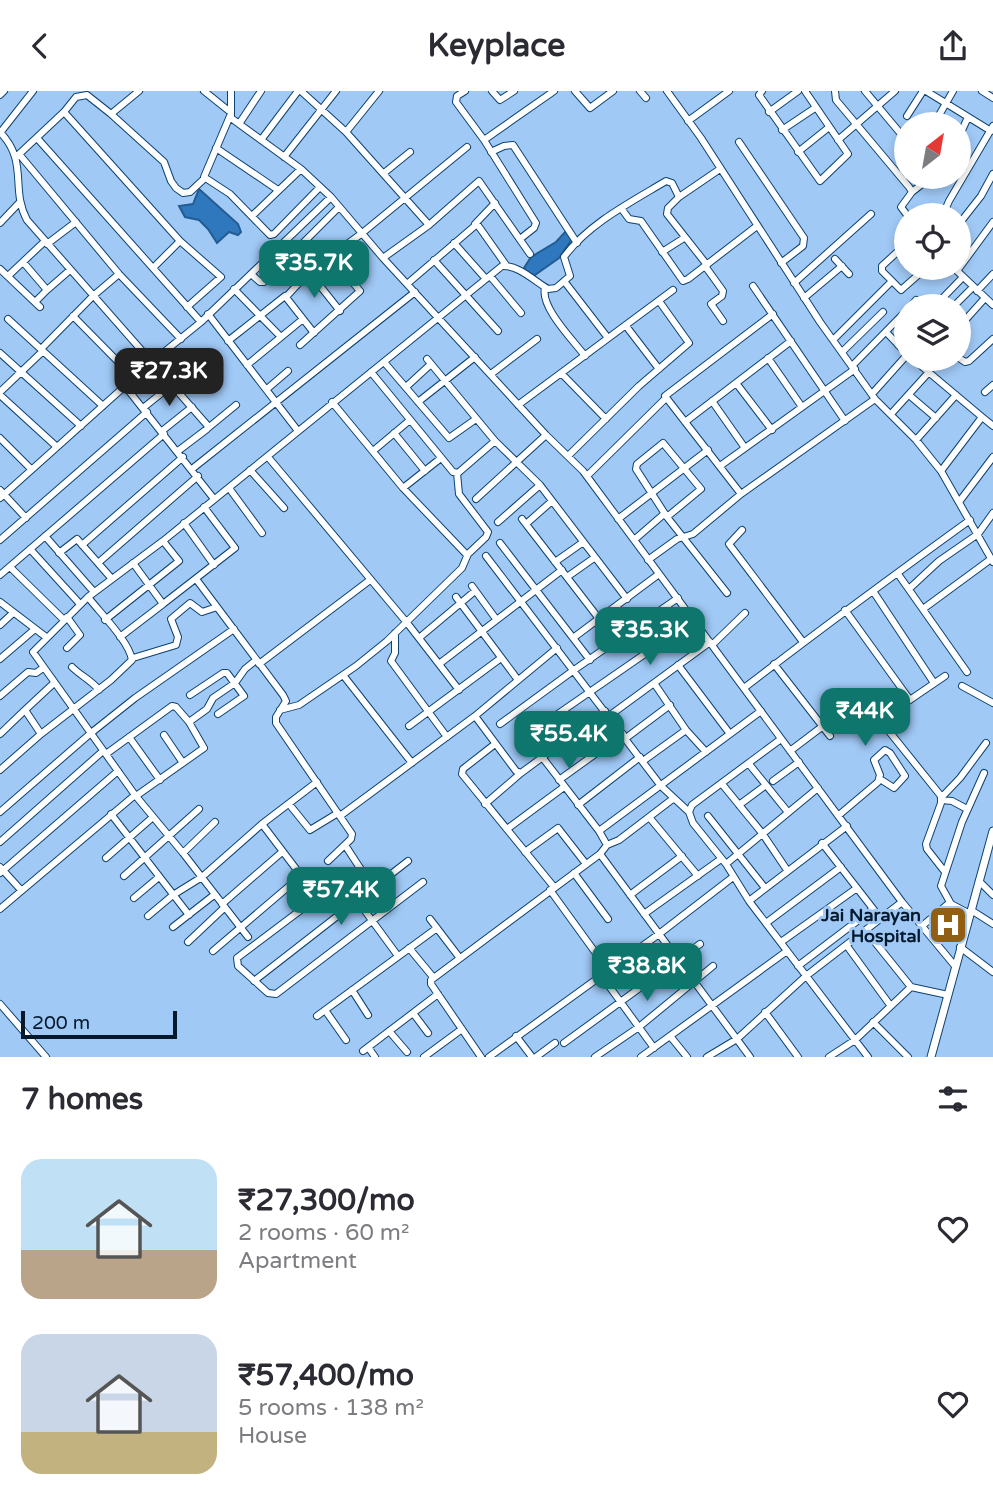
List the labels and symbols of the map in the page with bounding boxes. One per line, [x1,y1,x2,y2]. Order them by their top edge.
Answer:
north arrow [894,112,971,189]
pin: ₹35.7K [257,241,371,300]
pin: ₹27.3K [112,349,226,408]
pin: ₹35.3K [593,607,707,667]
pin: ₹44K [824,689,906,748]
pin: ₹55.4K [512,711,626,771]
pin: ₹57.4K [284,867,398,927]
place label: Jai Narayan Hospital [820,904,921,947]
hospital icon: Jai Narayan Hospital [927,904,969,946]
pin: ₹38.8K [590,943,704,1003]
scale bar [21,1008,177,1040]

